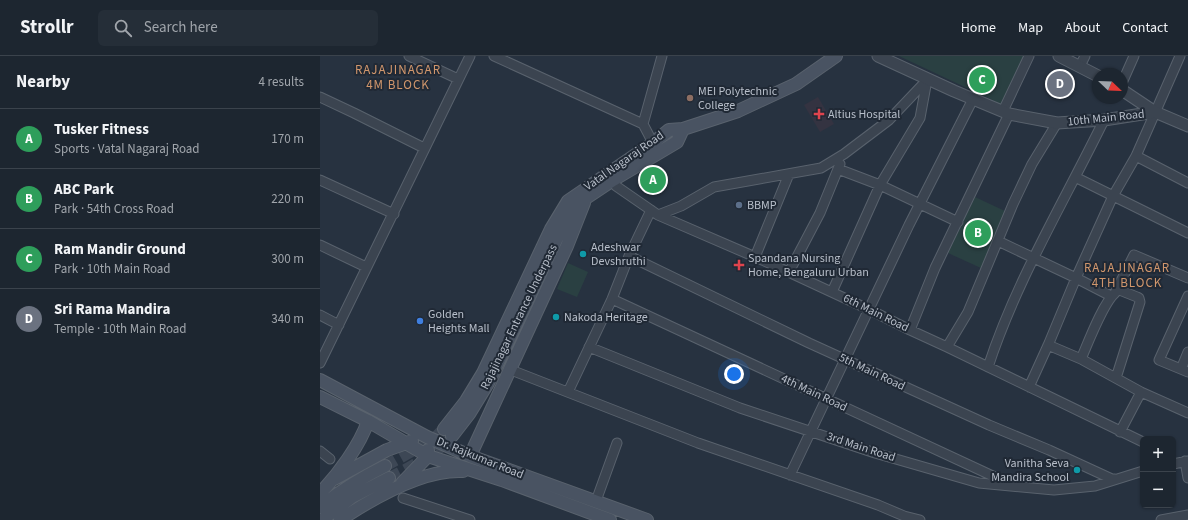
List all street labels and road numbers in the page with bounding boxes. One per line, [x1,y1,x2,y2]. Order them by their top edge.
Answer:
street label: 10th Main Road [1067,106,1145,130]
street label: Vatal Nagaraj Road [581,127,667,195]
street label: Rajajinagar Entrance Underpass [476,242,562,392]
street label: 6th Main Road [840,290,912,336]
street label: 5th Main Road [836,349,908,395]
street label: 4th Main Road [778,370,850,416]
street label: 3rd Main Road [824,428,898,466]
street label: Dr. Rajkumar Road [434,433,526,483]

